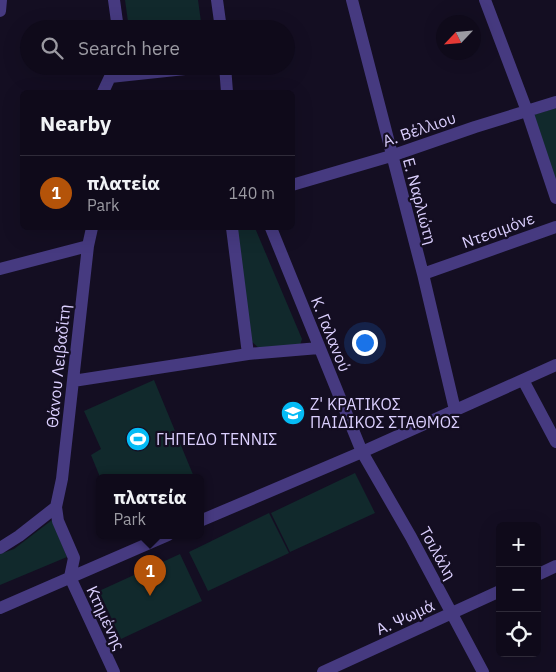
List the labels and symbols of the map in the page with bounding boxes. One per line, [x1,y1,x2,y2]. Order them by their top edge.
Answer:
north arrow [436,15,481,60]
street label: Α. Βέλλιου [380,107,458,151]
street label: Ε. Ναρλιώτη [399,155,441,247]
street label: Ντεσιμόνε [459,208,537,252]
street label: Κ. Γαλανού [307,293,355,375]
street label: Θάνου Λειβαδίτη [42,303,74,429]
your location [352,330,378,356]
place label: Ζ' ΚΡΑΤΙΚΟΣ ΠΑΙΔΙΚΟΣ ΣΤΑΘΜΟΣ [310,394,460,432]
school or university icon: Ζ' ΚΡΑΤΙΚΟΣ ΠΑΙΔΙΚΟΣ ΣΤΑΘΜΟΣ [280,400,306,426]
sports icon: ΓΗΠΕΔΟ ΤΕΝΝΙΣ [125,426,151,452]
place label: ΓΗΠΕΔΟ ΤΕΝΝΙΣ [156,429,277,449]
street label: Τσιλάλη [415,523,461,583]
pin: 1 [134,555,166,596]
street label: Κτημένης [82,582,130,654]
street label: Α. Ψωμά [373,595,437,639]

